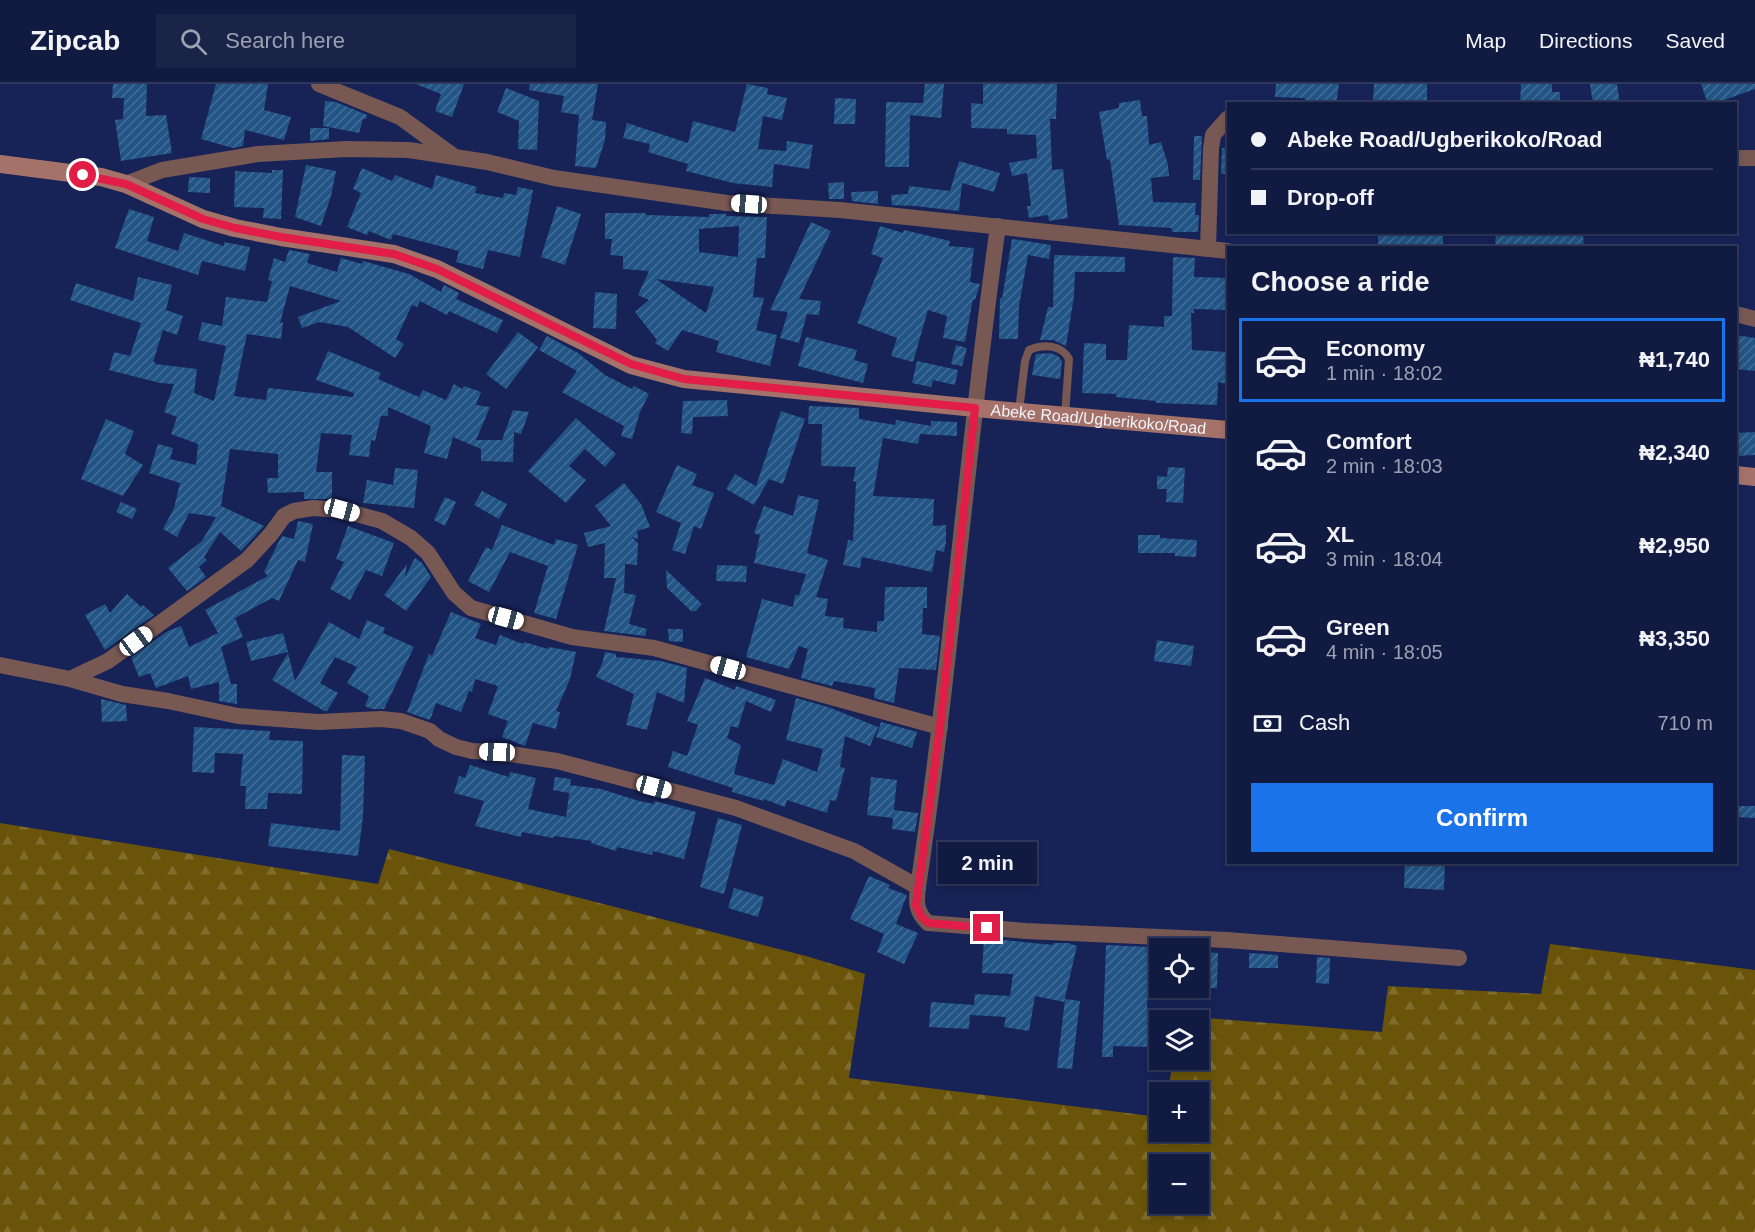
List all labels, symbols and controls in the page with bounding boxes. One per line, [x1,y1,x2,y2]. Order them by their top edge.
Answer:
search box [156,14,576,68]
text: Zipcab [30,25,120,56]
icon: search [177,25,210,58]
text: Search here [225,28,345,53]
text: Map [1465,29,1506,52]
text: Directions [1539,29,1632,52]
text: Saved [1665,29,1725,52]
text: Abeke Road/Ugberikoko/Road [1287,127,1602,152]
route start [69,161,96,188]
text: Drop-off [1287,185,1374,210]
car [730,194,768,214]
text: Choose a ride [1251,267,1430,297]
icon: car [1254,333,1308,387]
text: Economy [1326,336,1425,361]
text: ₦1,740 [1639,347,1710,372]
text: 1 min · 18:02 [1326,362,1443,384]
street label: Abeke Road/Ugberikoko/Road [990,401,1207,437]
icon: car [1254,426,1308,480]
text: Comfort [1326,429,1412,454]
text: ₦2,340 [1639,440,1710,465]
text: 2 min · 18:03 [1326,455,1443,477]
car [322,497,362,523]
icon: car [1254,519,1308,573]
text: XL [1326,522,1354,547]
text: ₦2,950 [1639,533,1710,558]
text: 3 min · 18:04 [1326,548,1443,570]
car [486,605,526,631]
icon: car [1254,612,1308,666]
text: Green [1326,615,1390,640]
car [116,623,156,659]
text: ₦3,350 [1639,626,1710,651]
text: 4 min · 18:05 [1326,641,1443,663]
car [708,654,748,682]
icon: cash [1251,707,1284,740]
text: Cash [1299,710,1350,735]
text: 710 m [1657,712,1713,734]
car [479,742,515,762]
car [634,774,674,800]
button: Confirm [1251,783,1713,852]
callout: 2 min [938,841,1036,883]
text: 2 min [961,852,1014,874]
route end [973,914,1000,941]
map controls [1149,938,1209,1214]
button: locate [1149,938,1209,998]
button: layers [1149,1010,1209,1070]
button: + [1149,1082,1209,1142]
button: − [1149,1154,1209,1214]

